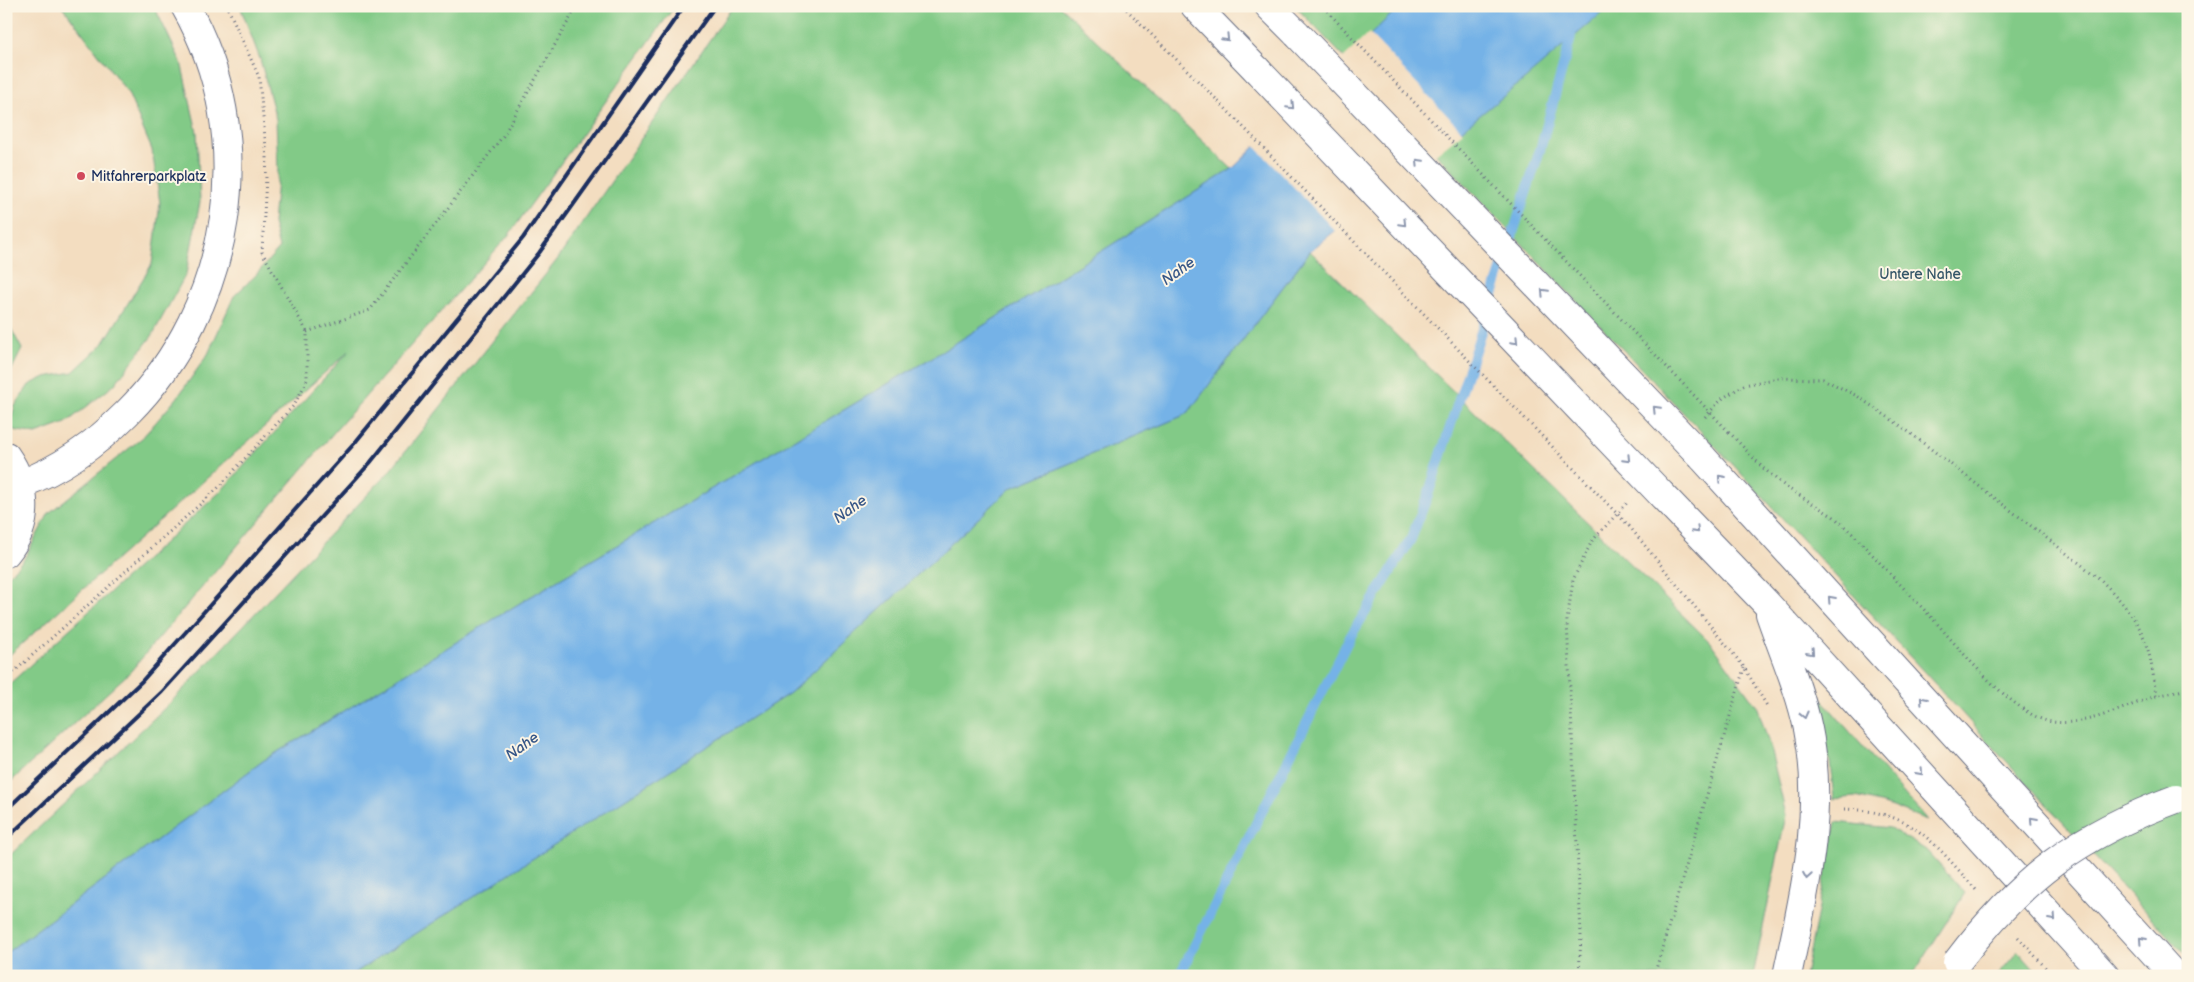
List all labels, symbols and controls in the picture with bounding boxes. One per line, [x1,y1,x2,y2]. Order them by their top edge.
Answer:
one-way arrow [1220,33,1229,42]
one-way arrow [1285,100,1294,109]
one-way arrow [1416,159,1425,168]
place label: Mitfahrerparkplatz [91,168,207,185]
marker: Mitfahrerparkplatz [75,170,87,182]
one-way arrow [1397,218,1406,227]
water label: Nahe [1158,253,1199,290]
park label: Untere Nahe [1879,266,1961,283]
one-way arrow [1541,289,1550,298]
one-way arrow [1509,335,1518,344]
one-way arrow [1653,406,1662,415]
one-way arrow [1621,453,1630,462]
one-way arrow [1718,475,1727,484]
water label: Nahe [830,491,871,528]
one-way arrow [1690,524,1699,533]
one-way arrow [1827,595,1836,604]
one-way arrow [1805,646,1814,655]
one-way arrow [1920,696,1929,705]
one-way arrow [1799,711,1809,719]
water label: Nahe [502,728,543,765]
one-way arrow [1914,767,1923,776]
one-way arrow [2029,816,2038,825]
one-way arrow [1802,873,1813,881]
one-way arrow [2047,913,2056,922]
one-way arrow [2139,936,2148,945]

